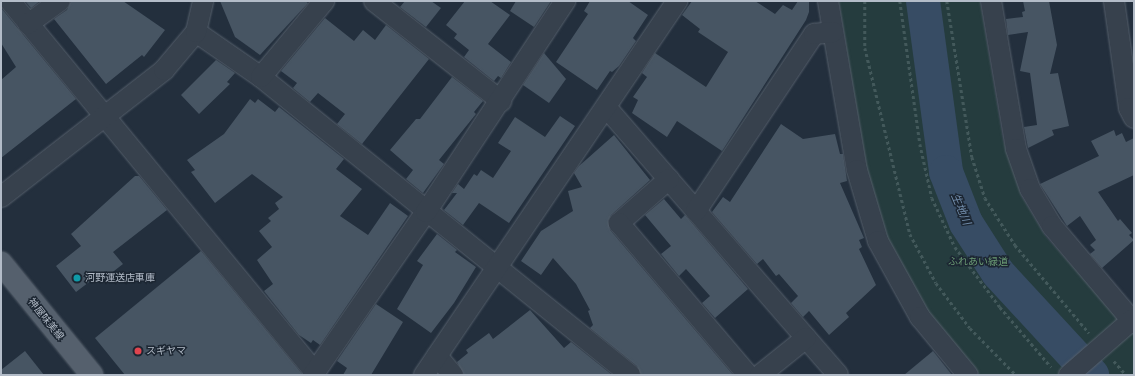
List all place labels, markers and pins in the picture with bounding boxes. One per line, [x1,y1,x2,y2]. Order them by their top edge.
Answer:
place label: 河野運送店車庫 [85,272,155,284]
marker: 河野運送店車庫 [72,273,82,283]
place label: スギヤマ [146,345,186,357]
marker: スギヤマ [133,346,143,356]

